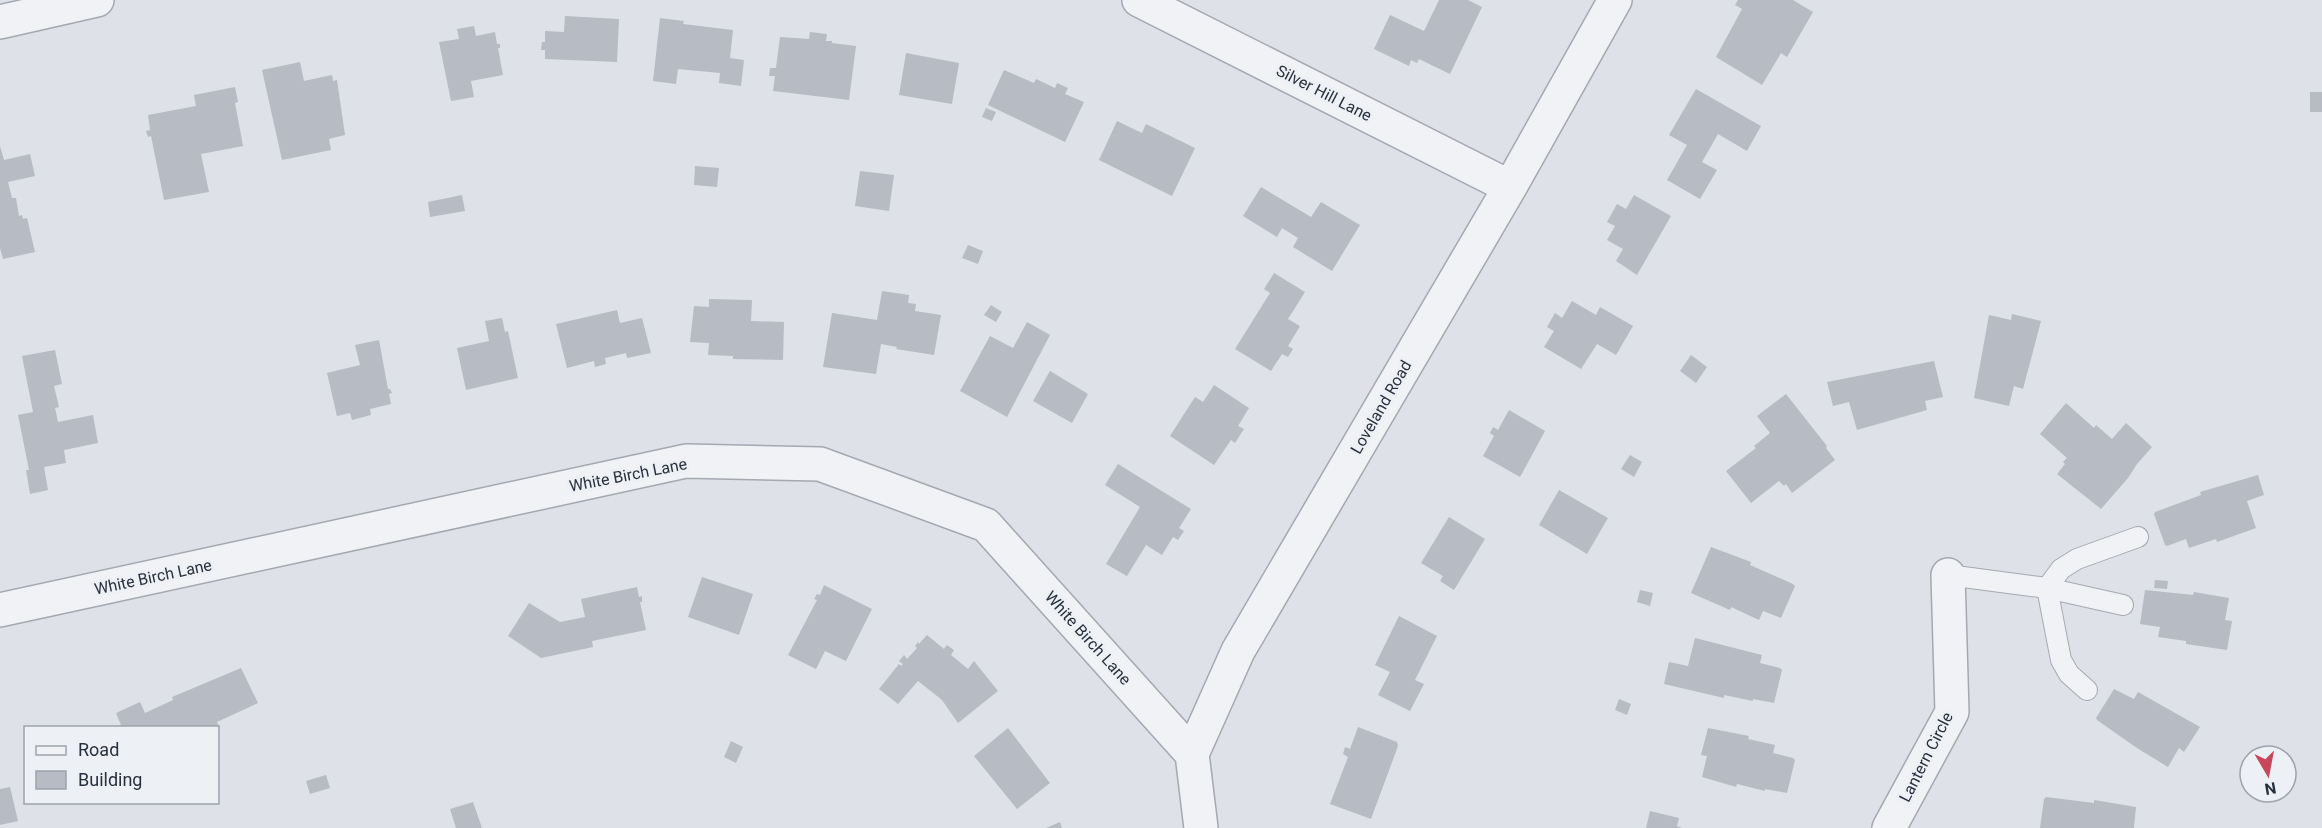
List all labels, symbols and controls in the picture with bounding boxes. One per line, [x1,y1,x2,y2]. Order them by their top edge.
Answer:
street label: Silver Hill Lane [1273,61,1375,125]
street label: Loveland Road [1347,357,1415,457]
street label: White Birch Lane [568,454,688,496]
street label: White Birch Lane [93,555,213,599]
street label: White Birch Lane [1041,587,1135,689]
street label: Lantern Circle [1895,709,1957,805]
legend [24,726,219,804]
text: Road [78,739,119,760]
north arrow [2238,744,2298,804]
text: Building [78,769,142,790]
text: N [2263,778,2278,799]

